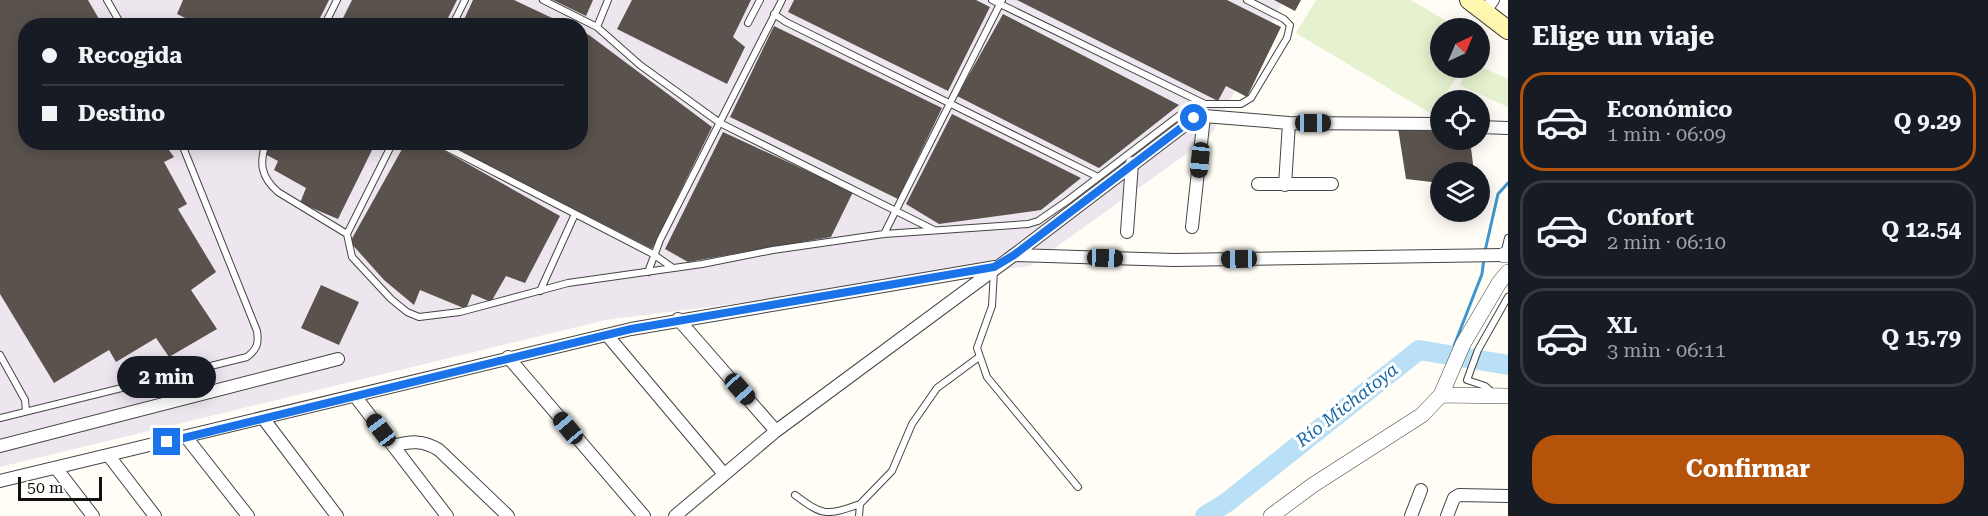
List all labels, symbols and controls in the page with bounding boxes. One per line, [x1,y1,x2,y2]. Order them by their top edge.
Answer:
north arrow [1430,18,1490,78]
map controls [1430,18,1490,222]
text: Elige un viaje [1532,20,1714,52]
text: Recogida [78,43,182,68]
button: locate [1430,90,1490,150]
icon: car [1535,95,1589,149]
text: Económico [1607,97,1733,122]
text: Destino [78,101,165,126]
route start [1180,104,1207,131]
text: Q 9.29 [1894,109,1961,134]
car [1295,114,1331,132]
text: 1 min · 06:09 [1607,122,1726,146]
car [1189,141,1211,179]
button: layers [1430,162,1490,222]
icon: car [1535,203,1589,257]
text: Confort [1607,205,1694,230]
text: Q 12.54 [1882,217,1961,242]
text: 2 min · 06:10 [1607,230,1726,254]
car [1087,248,1123,268]
car [1221,250,1257,268]
icon: car [1535,311,1589,365]
text: XL [1607,313,1637,338]
text: Q 15.79 [1882,325,1961,350]
text: 3 min · 06:11 [1607,338,1726,362]
callout: 2 min [118,355,216,397]
water label: Río Michatoya [1291,358,1402,452]
text: 2 min [139,365,194,389]
car [721,370,759,408]
car [550,408,586,448]
car [363,410,399,450]
route end [153,428,180,455]
button: Confirmar [1532,435,1964,504]
scale bar [18,474,102,502]
text: 50 m [27,478,64,497]

